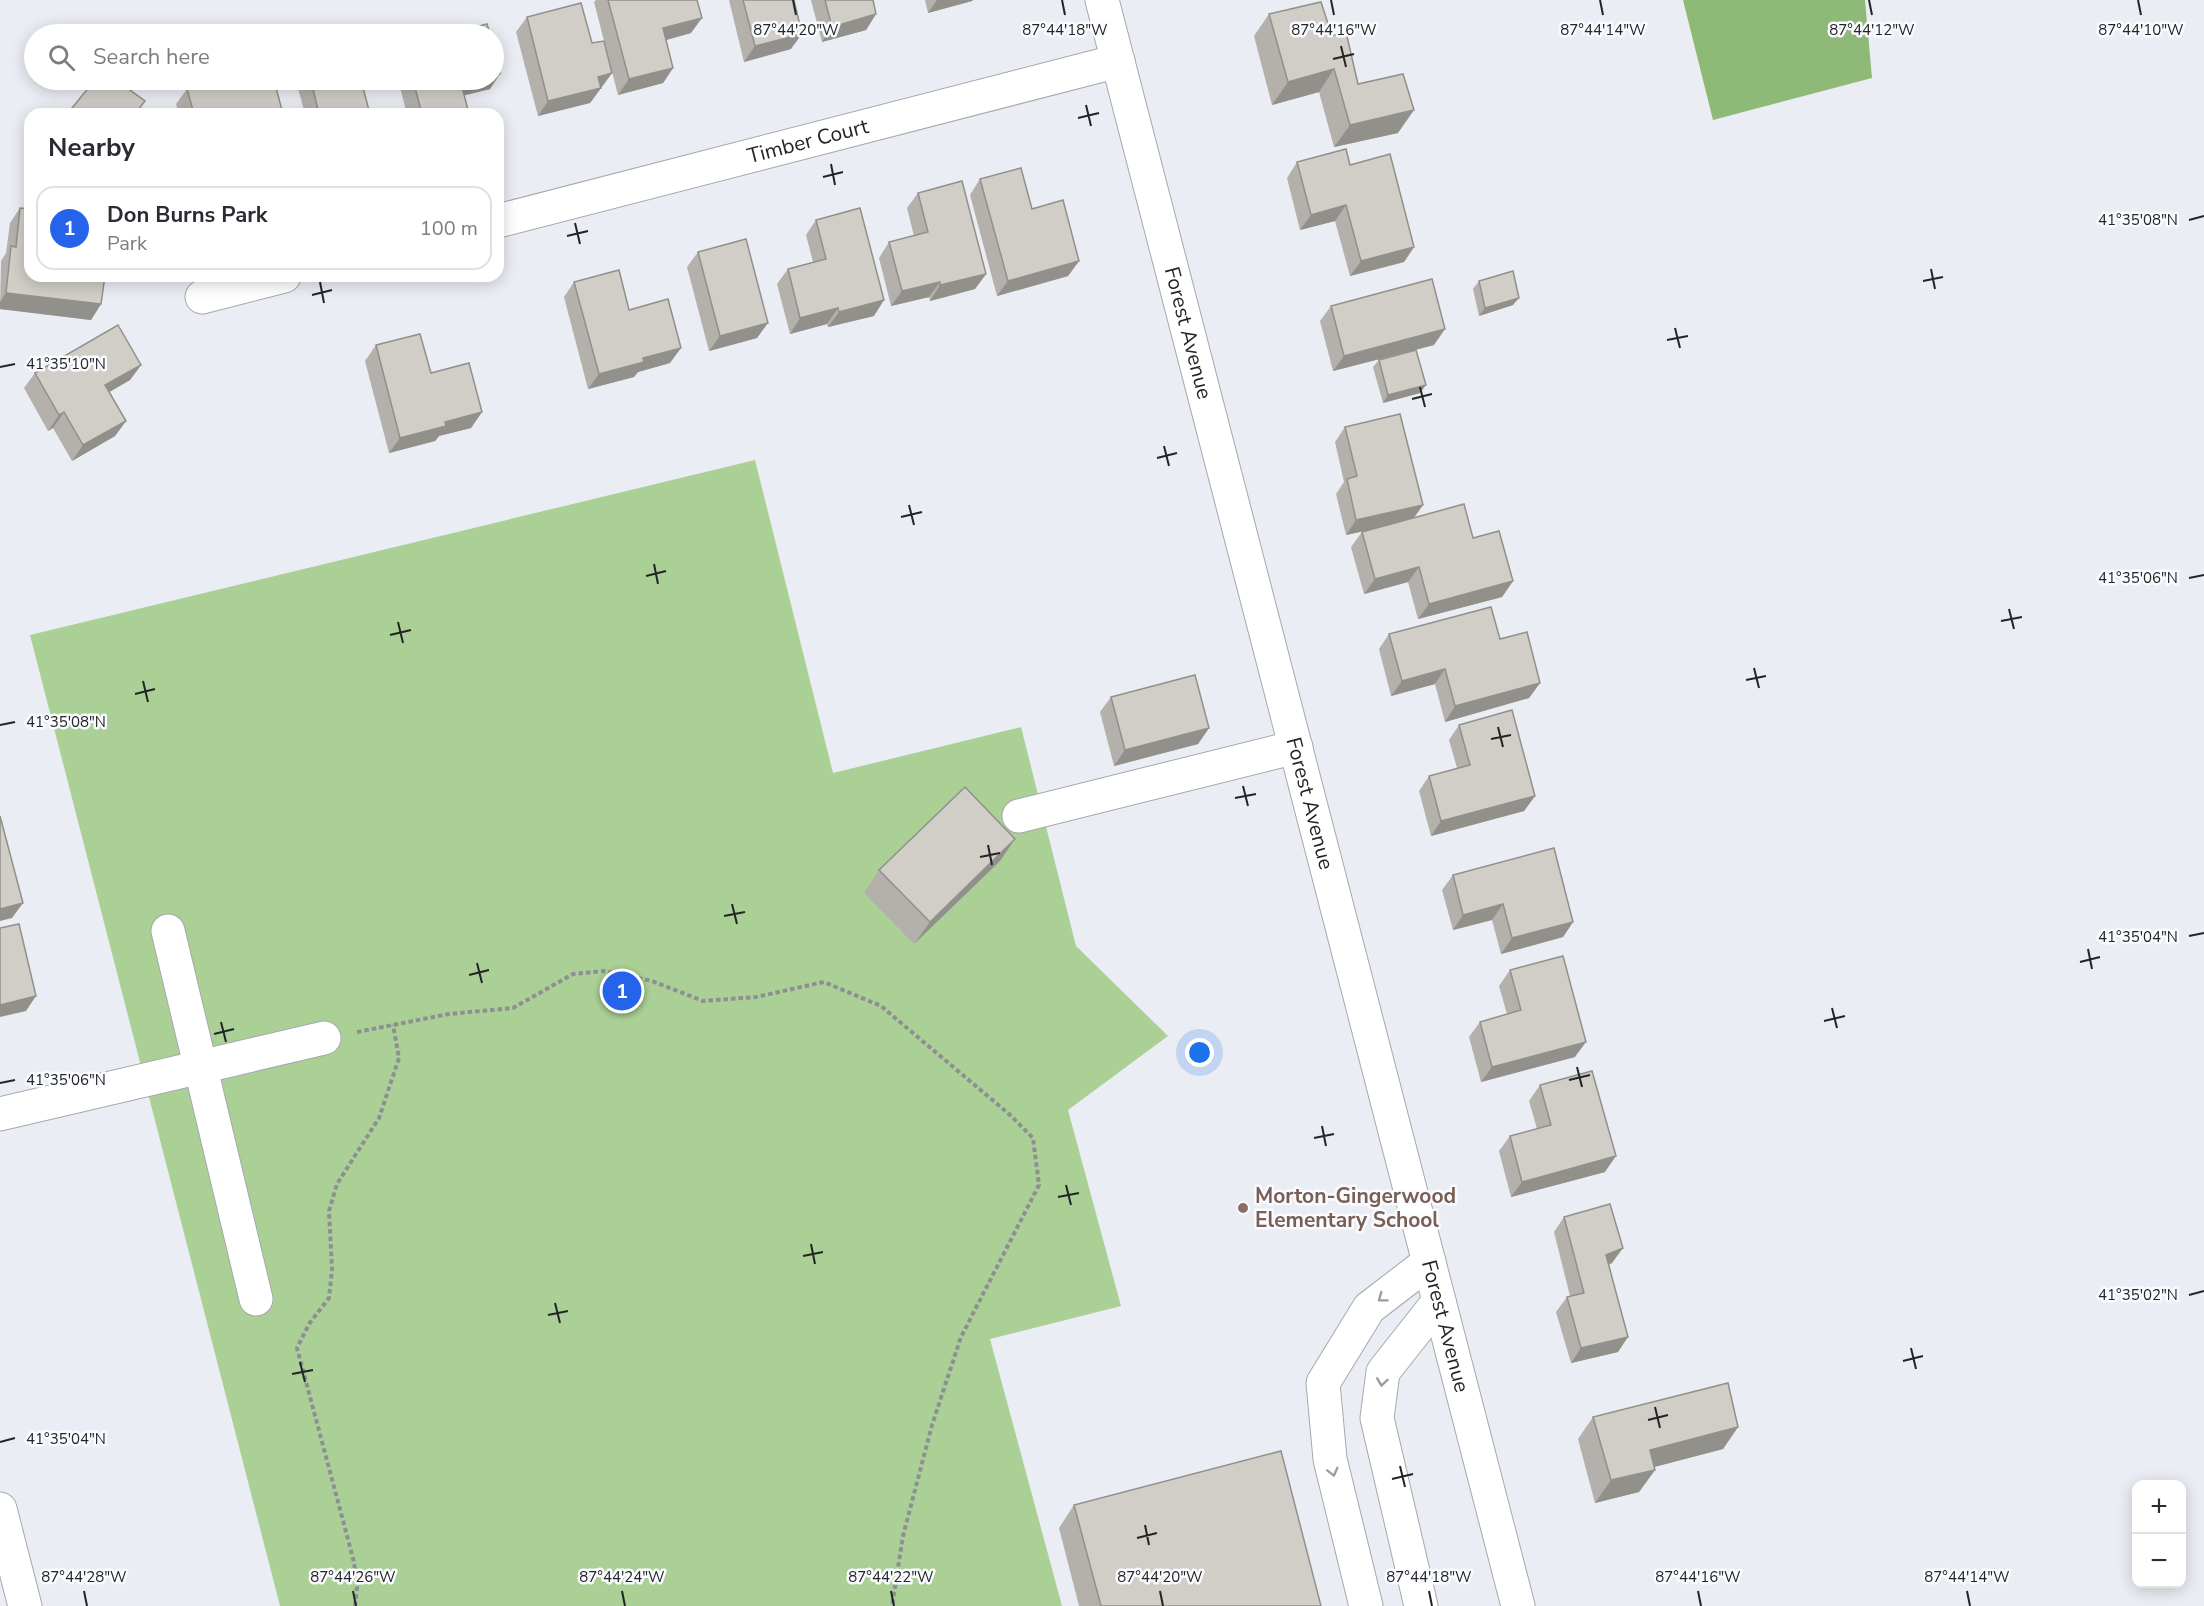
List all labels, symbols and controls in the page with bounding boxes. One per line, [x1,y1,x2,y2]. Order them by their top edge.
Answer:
text: 87°44'20"W [753,20,839,40]
text: 87°44'18"W [1022,20,1108,40]
text: 87°44'16"W [1291,20,1377,40]
text: 87°44'14"W [1560,20,1646,40]
text: 87°44'12"W [1829,20,1915,40]
text: 87°44'10"W [2098,20,2184,40]
search box [24,24,504,90]
icon: search [45,41,78,74]
text: Search here [93,42,210,72]
street label: Timber Court [744,112,872,170]
text: Nearby [48,130,135,165]
text: Don Burns Park [107,200,268,230]
text: 41°35'08"N [2098,210,2178,230]
text: 1 [64,215,76,242]
text: 100 m [420,215,478,242]
text: Park [107,230,147,257]
street label: Forest Avenue [1158,264,1219,402]
text: 41°35'10"N [26,354,106,374]
text: 41°35'06"N [2098,568,2178,588]
text: 41°35'08"N [26,712,106,732]
street label: Forest Avenue [1280,734,1341,873]
text: 41°35'04"N [2098,927,2178,947]
pin: 1 [602,968,642,1014]
your location [1185,1038,1214,1067]
text: 41°35'06"N [26,1070,106,1090]
place label: Morton-Gingerwood Elementary School [1255,1182,1456,1234]
marker: Morton-Gingerwood Elementary School [1236,1201,1250,1215]
street label: Forest Avenue [1415,1257,1476,1395]
text: 41°35'02"N [2098,1285,2178,1305]
one-way arrow [1378,1290,1389,1301]
one-way arrow [1376,1377,1389,1386]
text: 41°35'04"N [26,1429,106,1449]
one-way arrow [1326,1467,1339,1477]
map controls [2132,1480,2186,1588]
button: + [2132,1480,2186,1534]
button: − [2132,1534,2186,1588]
text: 87°44'28"W [41,1567,127,1587]
text: 87°44'26"W [310,1567,396,1587]
text: 87°44'24"W [579,1567,665,1587]
text: 87°44'22"W [848,1567,934,1587]
text: 87°44'20"W [1117,1567,1203,1587]
text: 87°44'18"W [1386,1567,1472,1587]
text: 87°44'16"W [1655,1567,1741,1587]
text: 87°44'14"W [1924,1567,2010,1587]

